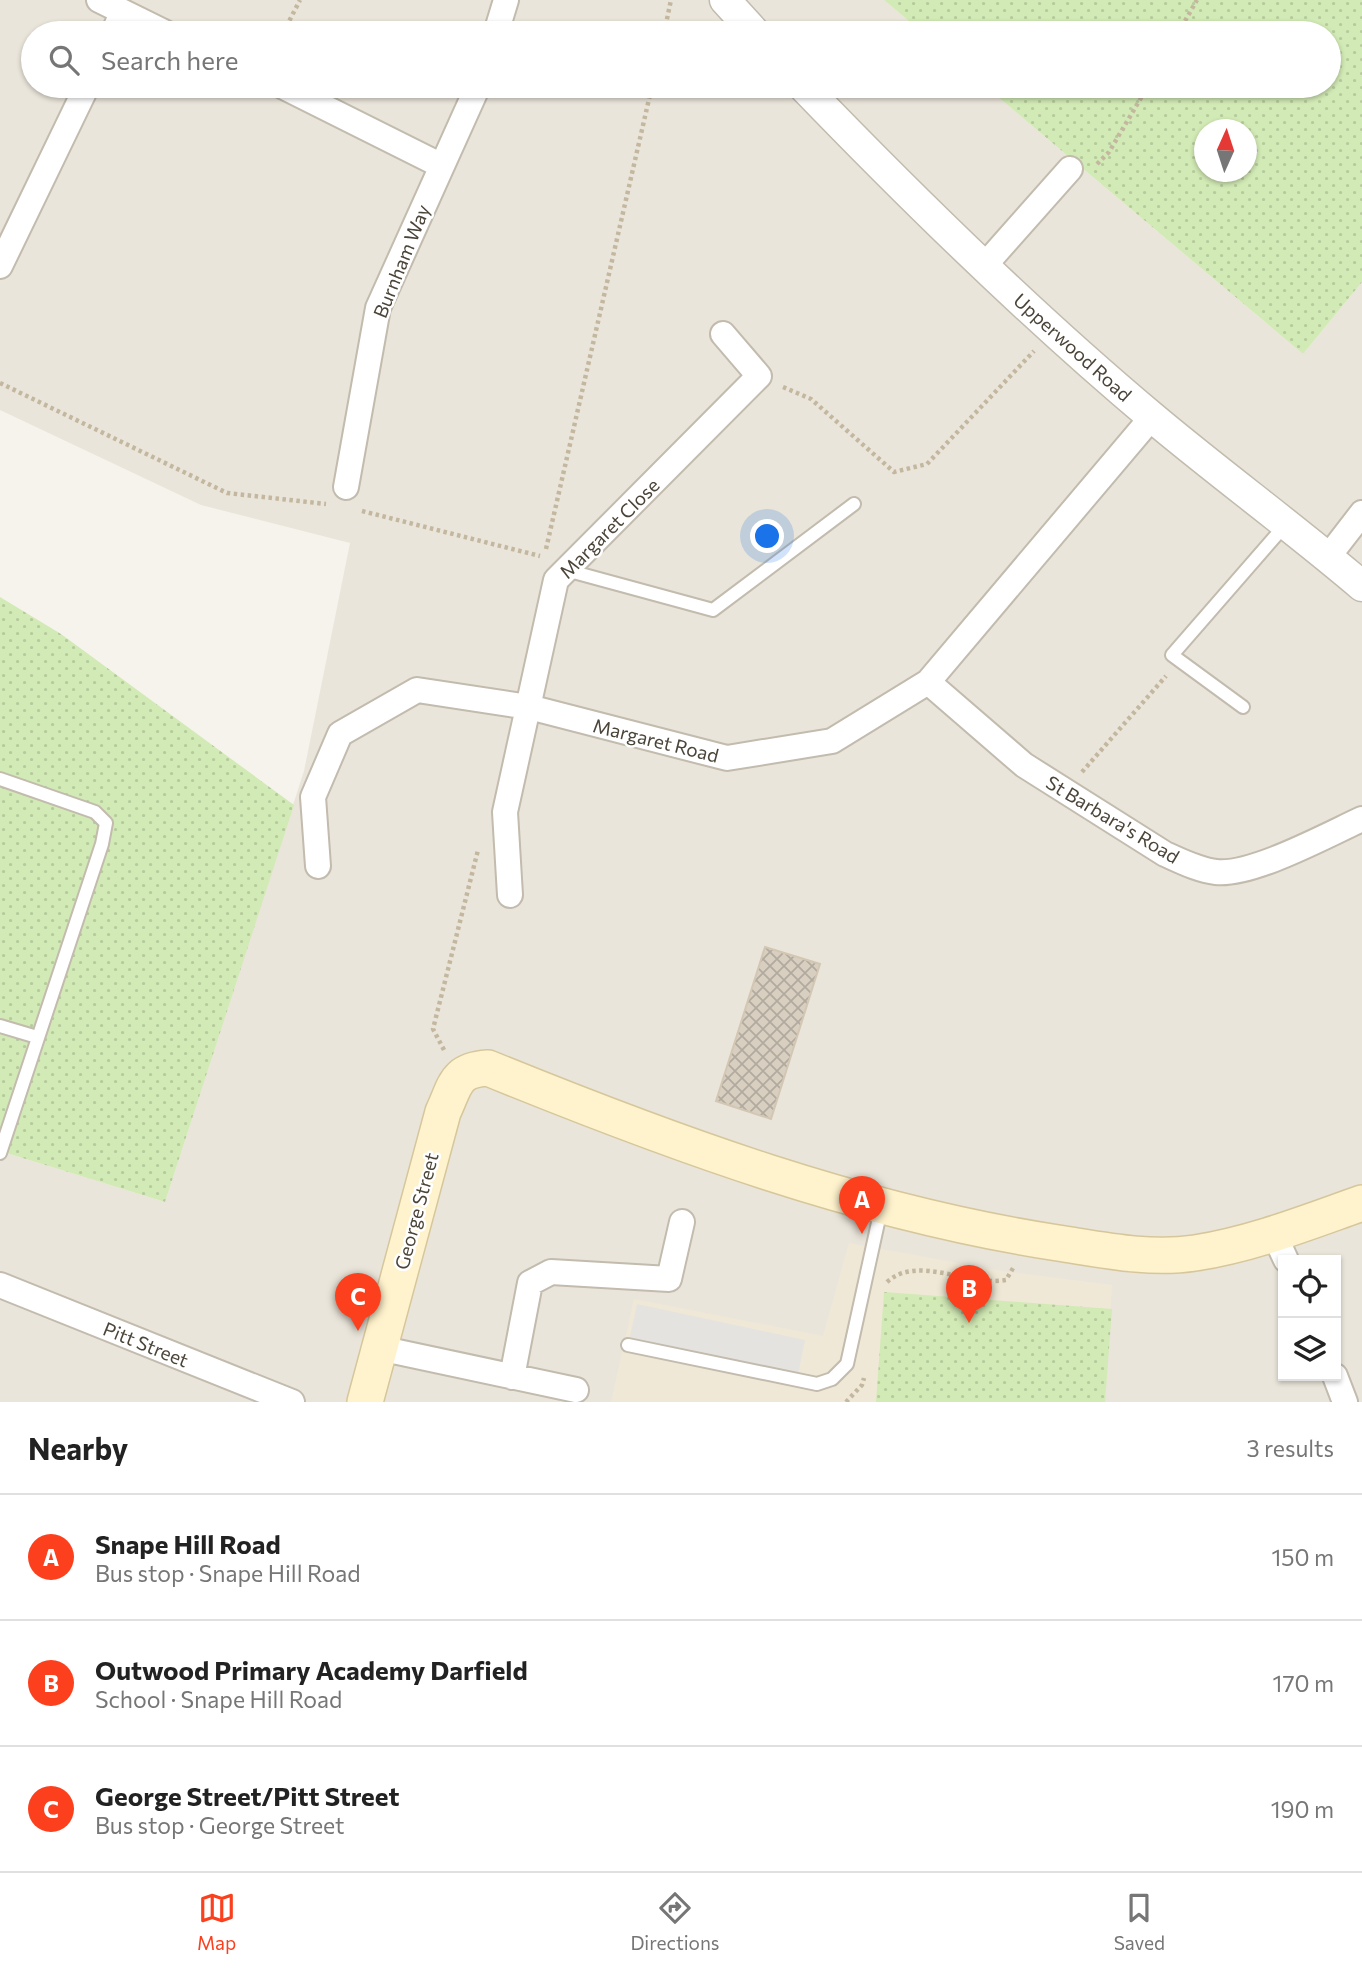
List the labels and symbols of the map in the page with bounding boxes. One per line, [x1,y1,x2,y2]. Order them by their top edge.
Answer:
north arrow [1194,119,1257,182]
street label: Burnham Way [368,201,434,321]
street label: Upperwood Road [1009,288,1137,406]
street label: Margaret Close [554,473,664,583]
your location [750,519,784,553]
street label: Margaret Road [591,713,721,767]
street label: St Barbara's Road [1042,770,1184,868]
street label: George Street [389,1150,443,1272]
pin: A [839,1176,885,1234]
pin: B [946,1265,992,1323]
pin: C [335,1273,381,1331]
street label: Pitt Street [100,1317,192,1372]

